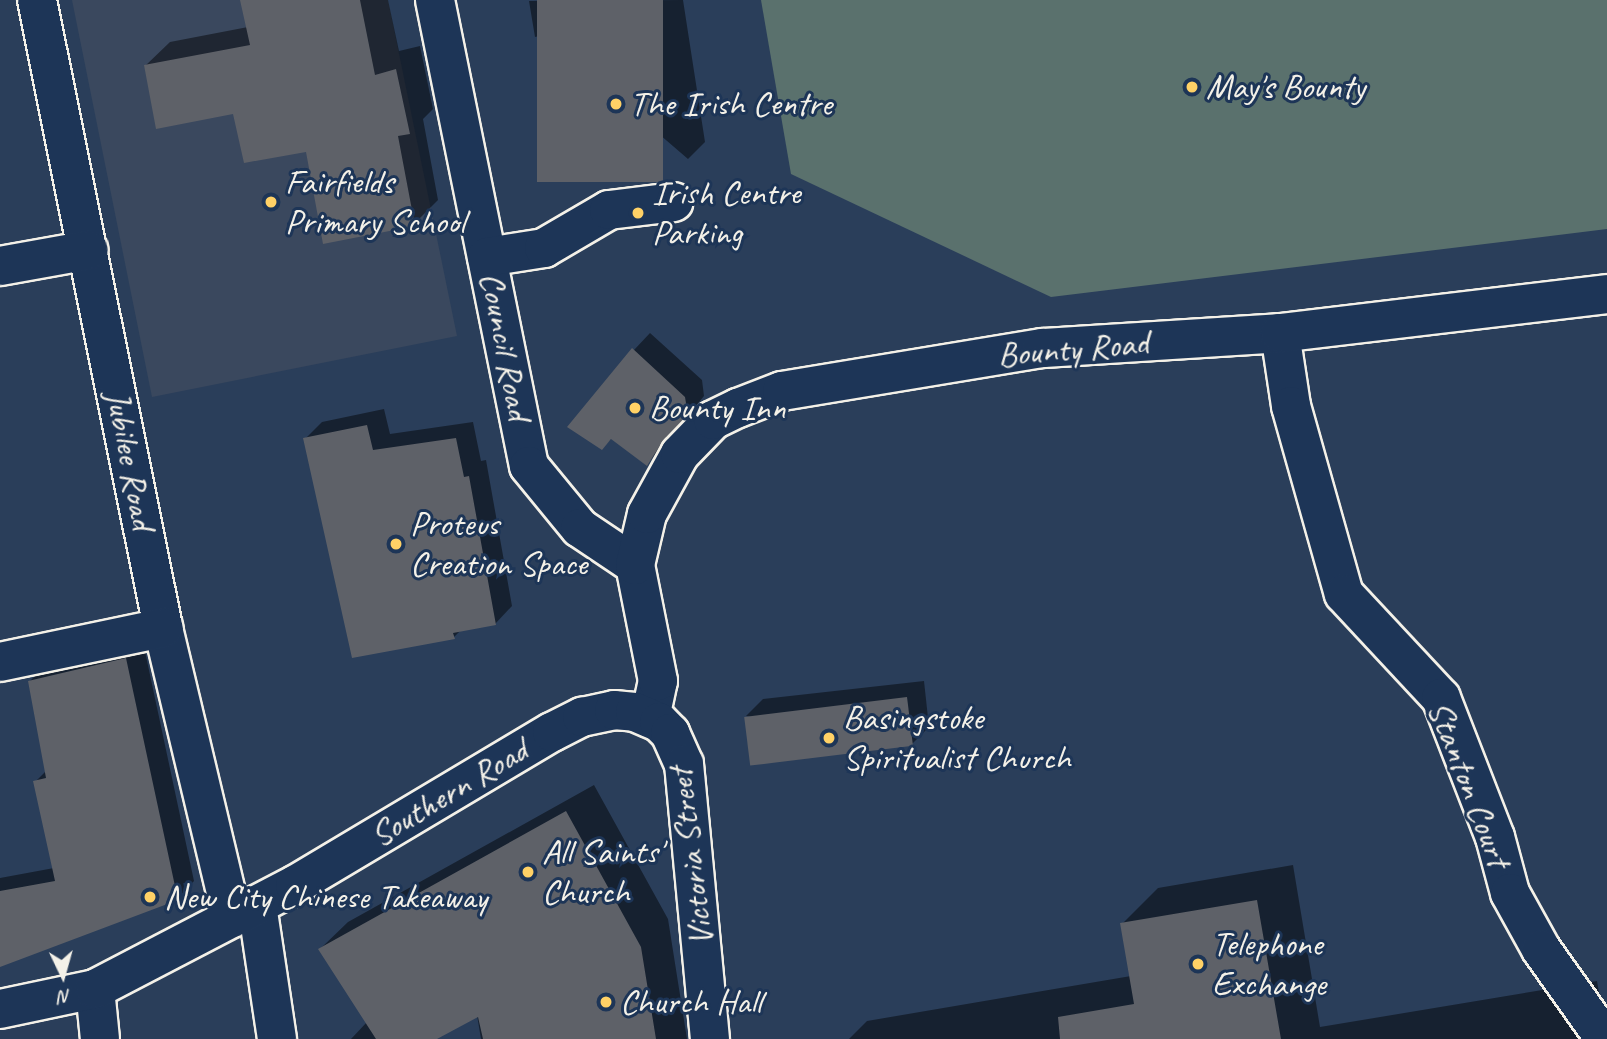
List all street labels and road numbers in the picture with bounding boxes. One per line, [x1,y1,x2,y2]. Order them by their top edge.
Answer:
street label: Council Road [470,269,540,423]
street label: Bounty Road [997,322,1149,376]
street label: Jubilee Road [96,387,164,533]
street label: Stanton Court [1418,695,1520,873]
street label: Southern Road [363,730,535,856]
street label: Victoria Street [659,766,723,948]

